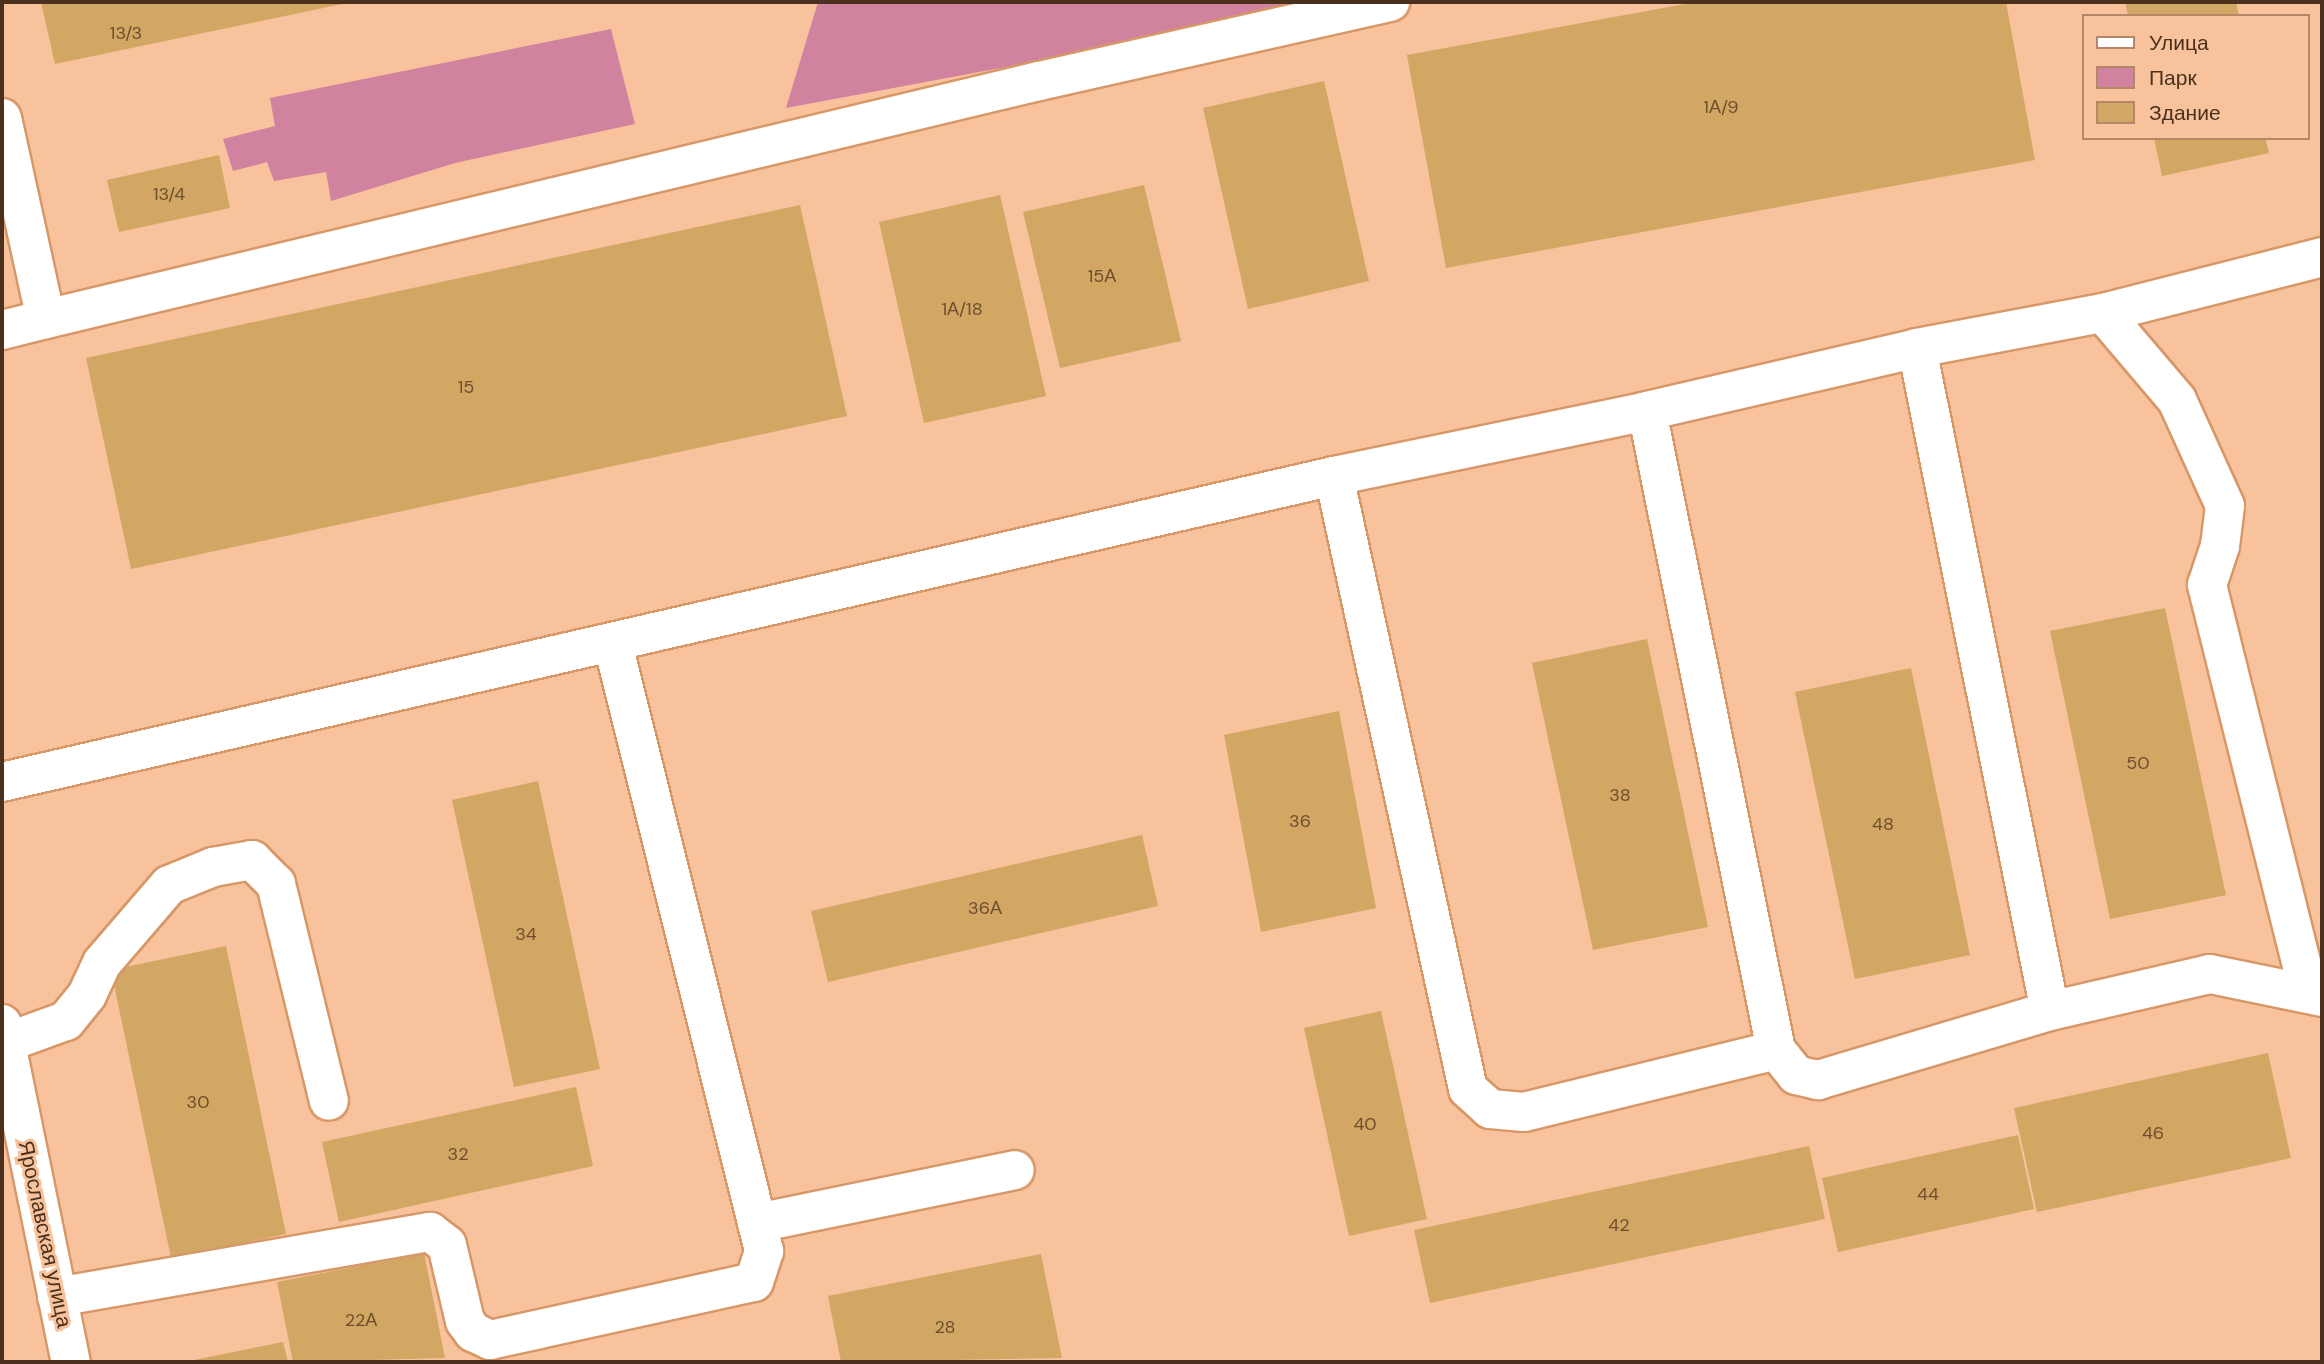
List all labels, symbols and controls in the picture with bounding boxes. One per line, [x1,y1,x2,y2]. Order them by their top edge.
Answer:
legend [2082,14,2310,140]
house number: 13/3 [110,22,142,44]
text: Улица [2149,29,2209,57]
text: Парк [2149,64,2197,92]
house number: 1А/9 [1703,96,1739,118]
text: Здание [2149,99,2221,127]
house number: 13/4 [153,183,185,205]
house number: 15А [1088,265,1116,287]
house number: 1А/18 [941,298,983,320]
house number: 15 [458,376,474,398]
house number: 50 [2126,752,2150,774]
house number: 38 [1609,784,1631,806]
house number: 36 [1289,810,1311,832]
house number: 48 [1872,813,1894,835]
house number: 36А [968,897,1002,919]
house number: 34 [515,923,537,945]
house number: 30 [187,1091,209,1113]
house number: 40 [1353,1113,1377,1135]
house number: 46 [2142,1122,2164,1144]
street label: Ярославская улица [13,1138,77,1330]
house number: 32 [447,1143,469,1165]
house number: 44 [1917,1183,1939,1205]
house number: 42 [1608,1214,1630,1236]
house number: 22А [345,1309,377,1331]
house number: 28 [934,1316,956,1338]

